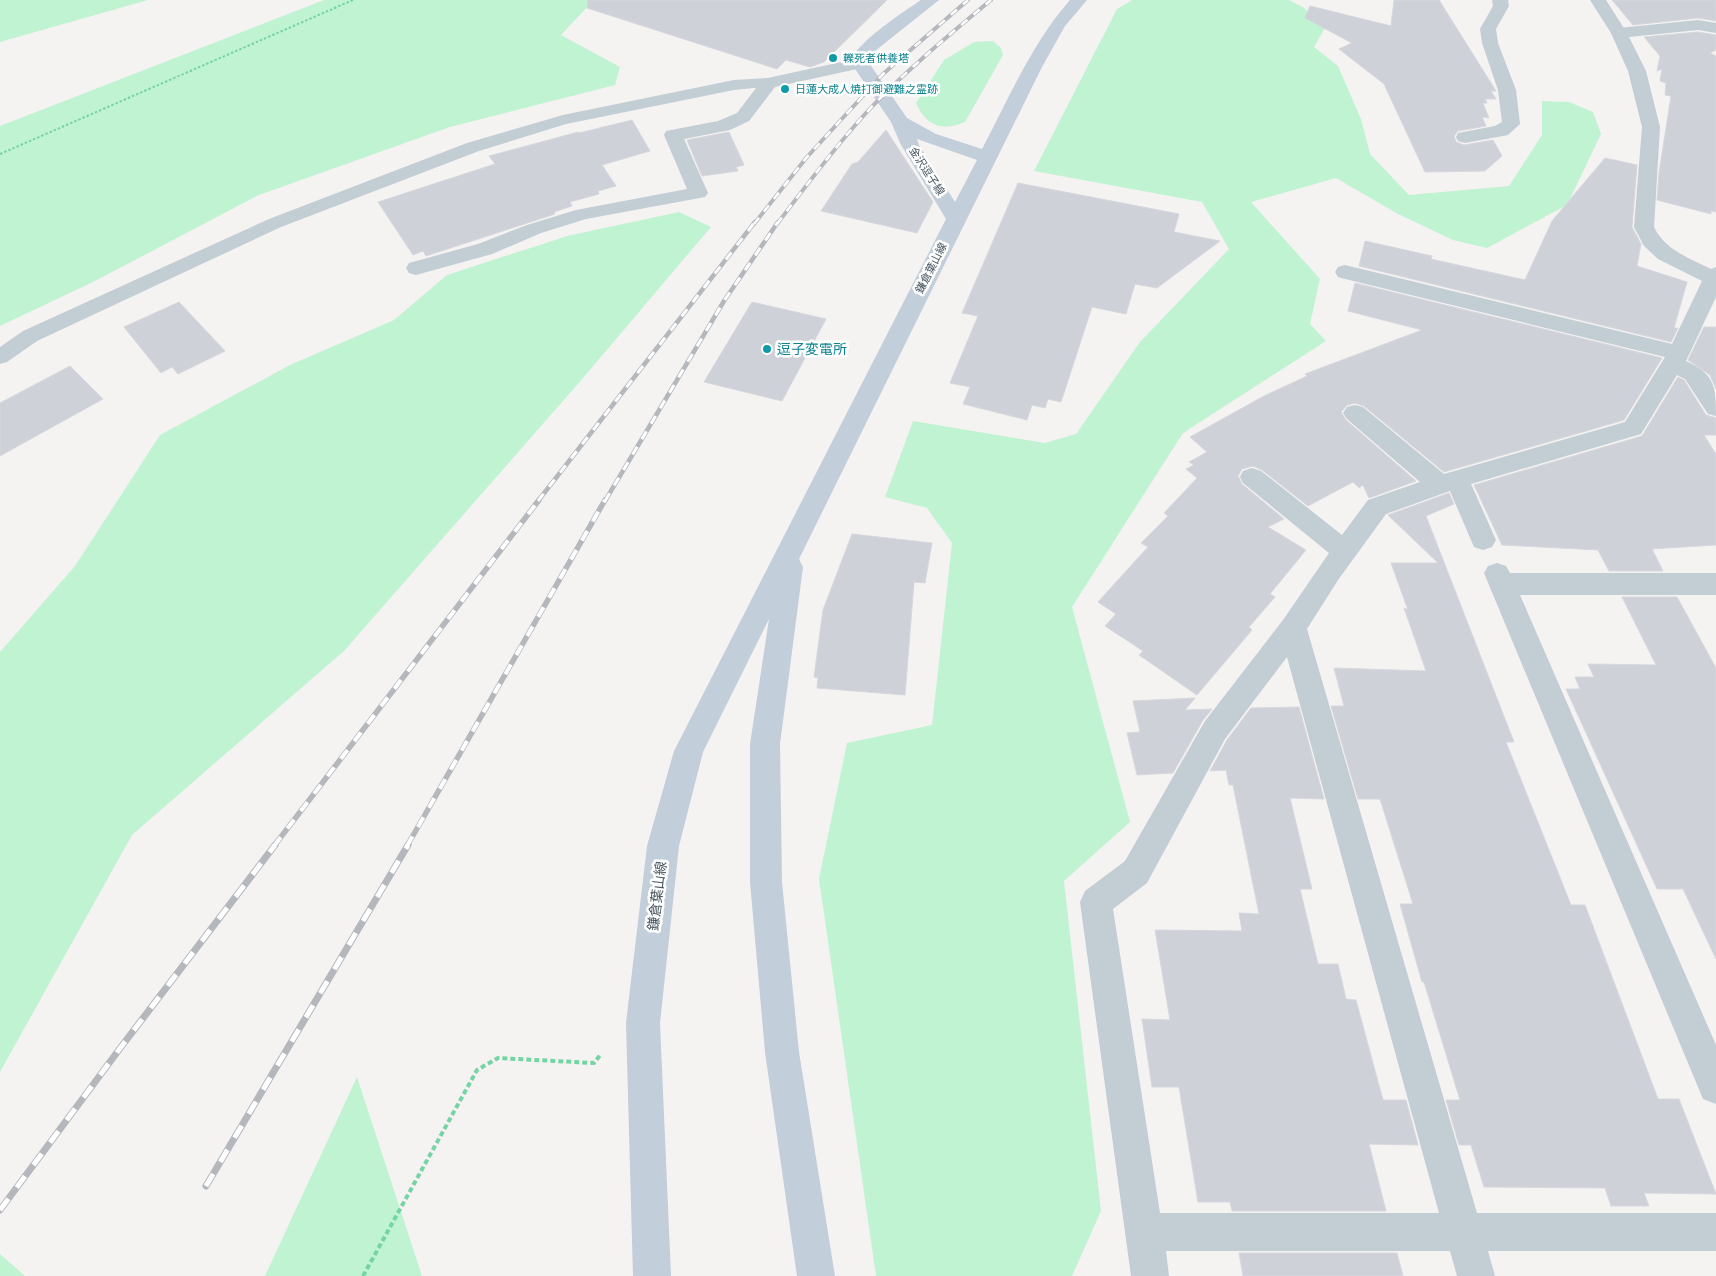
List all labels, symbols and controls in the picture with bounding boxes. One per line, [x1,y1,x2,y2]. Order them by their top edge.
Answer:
marker: 轢死者供養塔 [827,52,839,64]
place label: 轢死者供養塔 [843,52,909,65]
marker: 日蓮大成人焼打御避難之霊跡 [779,83,791,95]
place label: 日蓮大成人焼打御避難之霊跡 [795,83,938,96]
street label: 金沢逗子線 [906,145,947,198]
street label: 鎌倉葉山線 [913,241,950,296]
place label: 逗子変電所 [777,341,847,358]
marker: 逗子変電所 [761,343,773,355]
street label: 鎌倉葉山線 [645,860,670,932]

